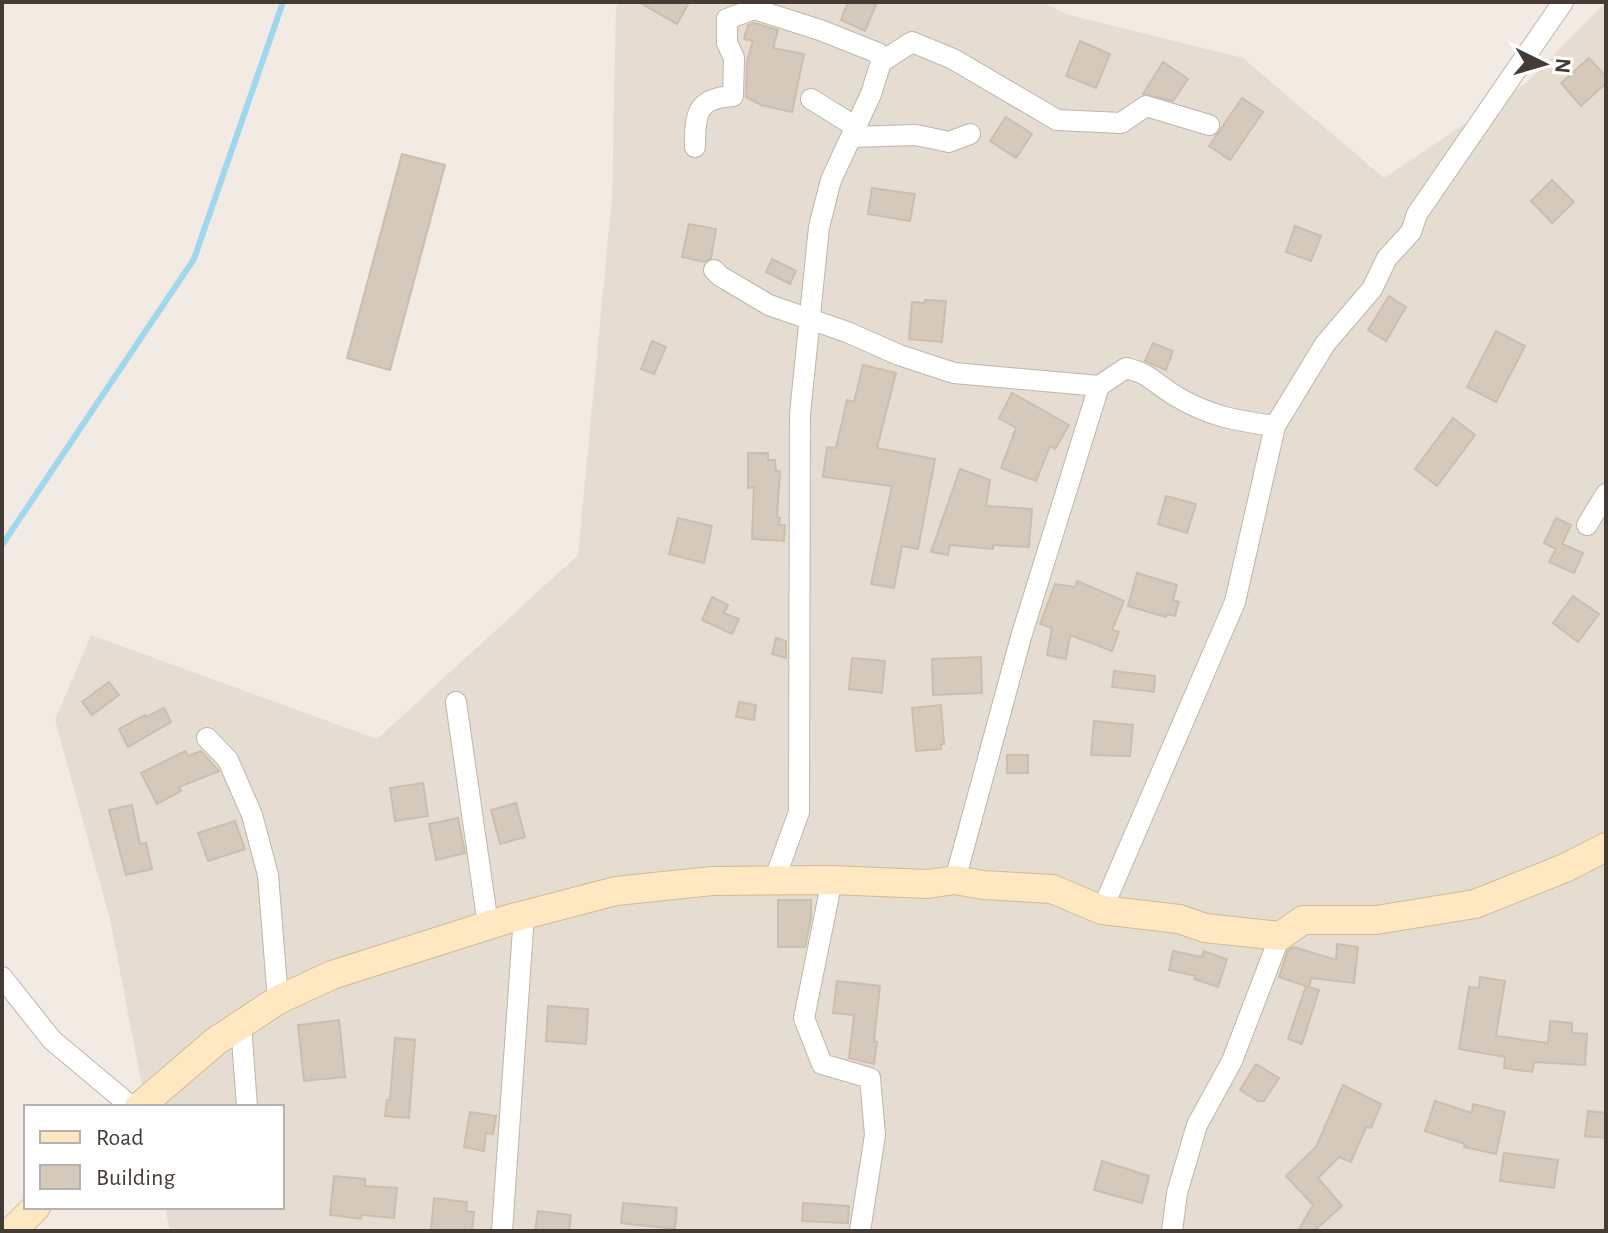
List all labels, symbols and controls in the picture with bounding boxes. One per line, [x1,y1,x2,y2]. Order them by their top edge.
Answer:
north arrow [1504,24,1584,104]
text: N [1551,57,1575,74]
legend [24,1105,284,1209]
text: Road [96,1126,144,1150]
text: Building [96,1166,175,1190]

